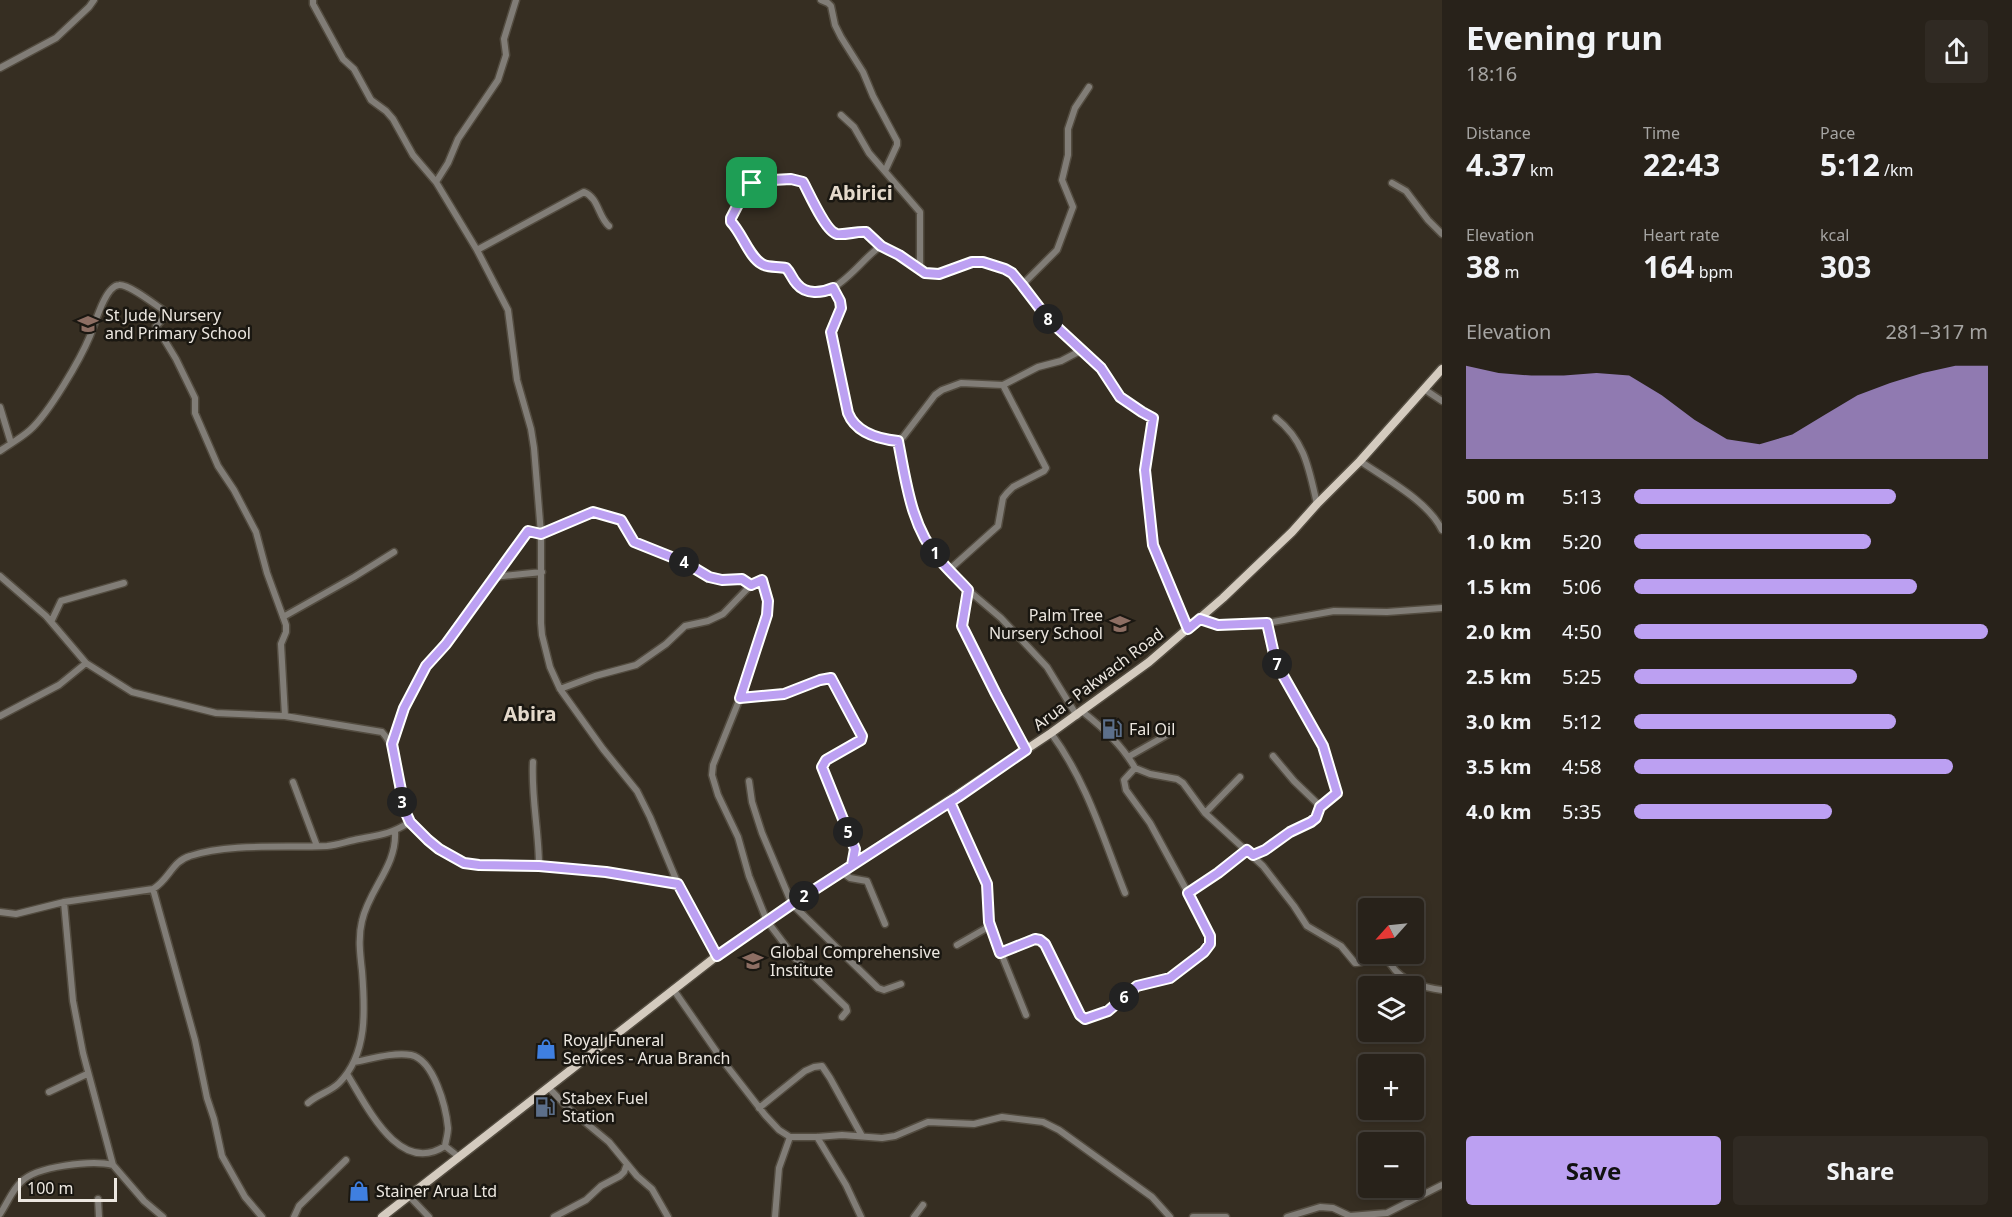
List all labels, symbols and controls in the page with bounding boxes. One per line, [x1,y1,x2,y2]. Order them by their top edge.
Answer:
text: Evening run [1466,15,1663,60]
button: share [1925,20,1988,83]
text: 18:16 [1466,60,1517,87]
text: Distance [1466,122,1531,144]
text: Time [1643,122,1680,144]
text: Pace [1820,122,1855,144]
text: 4.37 [1466,144,1526,185]
text: 22:43 [1643,144,1720,185]
text: 5:12 [1820,144,1880,185]
pin [726,157,777,208]
text: km [1526,159,1554,181]
text: /km [1880,159,1914,181]
icon: arrive [735,166,768,199]
district label: Abirici [829,179,893,206]
text: Elevation [1466,224,1534,246]
text: Heart rate [1643,224,1719,246]
text: kcal [1820,224,1849,246]
text: 38 [1466,246,1500,287]
text: 164 [1643,246,1694,287]
text: 303 [1820,246,1871,287]
text: m [1500,261,1519,283]
text: bpm [1694,261,1733,283]
place label: St Jude Nursery and Primary School [105,304,251,344]
pin: 8 [1033,304,1063,334]
text: 8 [1043,308,1053,330]
school or university icon: St Jude Nursery and Primary School [76,312,100,336]
text: Elevation [1466,318,1551,345]
text: 281–317 m [1885,318,1988,345]
text: 500 m [1466,483,1525,510]
text: 5:13 [1562,483,1602,510]
text: 1.0 km [1466,528,1532,555]
text: 5:20 [1562,528,1602,555]
pin: 1 [920,538,950,568]
text: 1 [930,542,940,564]
pin: 4 [669,547,699,577]
text: 4 [679,551,689,573]
text: 1.5 km [1466,573,1532,600]
text: 5:06 [1562,573,1602,600]
place label: Palm Tree Nursery School [989,604,1103,644]
school or university icon: Palm Tree Nursery School [1108,612,1132,636]
text: 2.0 km [1466,618,1532,645]
text: 4:50 [1562,618,1602,645]
street label: Arua - Pakwach Road [1028,623,1168,735]
pin: 7 [1262,649,1292,679]
text: 7 [1272,653,1282,675]
text: 2.5 km [1466,663,1532,690]
text: 5:25 [1562,663,1602,690]
district label: Abira [504,700,556,727]
text: 3.0 km [1466,708,1532,735]
text: 5:12 [1562,708,1602,735]
fuel station icon: Fal Oil [1100,717,1124,741]
place label: Fal Oil [1129,718,1175,740]
text: 3.5 km [1466,753,1532,780]
text: 4:58 [1562,753,1602,780]
pin: 3 [387,787,417,817]
text: 3 [397,791,407,813]
text: 4.0 km [1466,798,1532,825]
text: 5:35 [1562,798,1602,825]
pin: 5 [833,817,863,847]
text: 5 [843,821,853,843]
pin: 2 [789,881,819,911]
text: 2 [799,885,809,907]
north arrow [1358,898,1424,964]
map controls [1358,898,1424,1198]
place label: Global Comprehensive Institute [770,941,940,981]
school or university icon: Global Comprehensive Institute [741,949,765,973]
button: layers [1358,976,1424,1042]
pin: 6 [1109,982,1139,1012]
text: 6 [1119,986,1129,1008]
place label: Royal Funeral Services - Arua Branch [563,1029,731,1069]
shop icon: Royal Funeral Services - Arua Branch [534,1037,558,1061]
button: + [1358,1054,1424,1120]
place label: Stabex Fuel Station [562,1087,648,1127]
fuel station icon: Stabex Fuel Station [533,1095,557,1119]
button: − [1358,1132,1424,1198]
button: Save [1466,1136,1721,1205]
button: Share [1733,1136,1988,1205]
scale bar [18,1175,117,1202]
text: 100 m [27,1177,74,1199]
shop icon: Stainer Arua Ltd [347,1179,371,1203]
place label: Stainer Arua Ltd [376,1180,497,1202]

